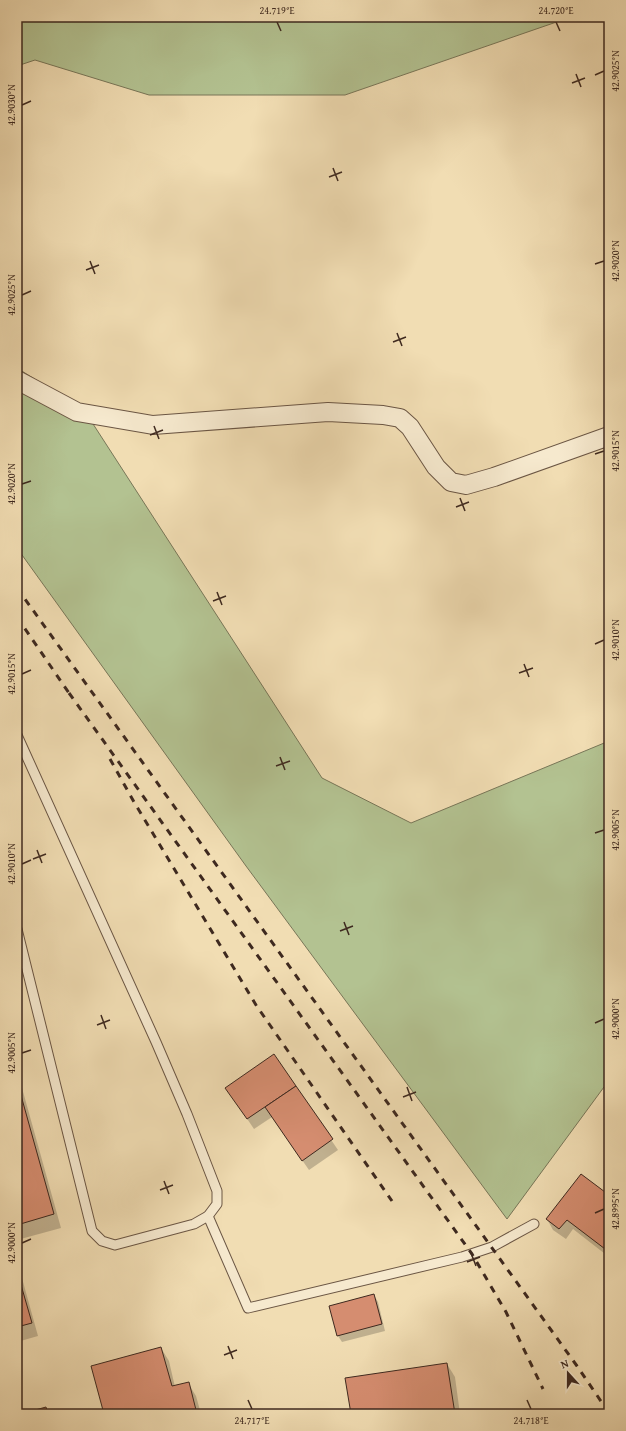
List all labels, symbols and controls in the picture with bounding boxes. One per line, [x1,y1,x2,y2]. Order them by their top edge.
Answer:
text: 24.719°E [259,3,295,18]
text: 24.720°E [538,3,574,18]
text: 42.9025°N [608,50,623,92]
text: 42.9030°N [4,84,19,126]
text: 42.9020°N [608,240,623,282]
text: 42.9025°N [4,274,19,316]
text: 42.9015°N [608,430,623,472]
text: 42.9020°N [4,463,19,505]
text: 42.9010°N [608,619,623,661]
text: 42.9015°N [4,653,19,695]
text: 42.9005°N [608,809,623,851]
text: 42.9010°N [4,843,19,885]
text: 42.9000°N [608,998,623,1040]
text: 42.9005°N [4,1032,19,1074]
text: 42.8995°N [608,1188,623,1230]
text: 42.9000°N [4,1222,19,1264]
north arrow [548,1353,588,1393]
text: N [558,1355,571,1372]
text: 24.717°E [234,1413,270,1428]
text: 24.718°E [513,1413,549,1428]

